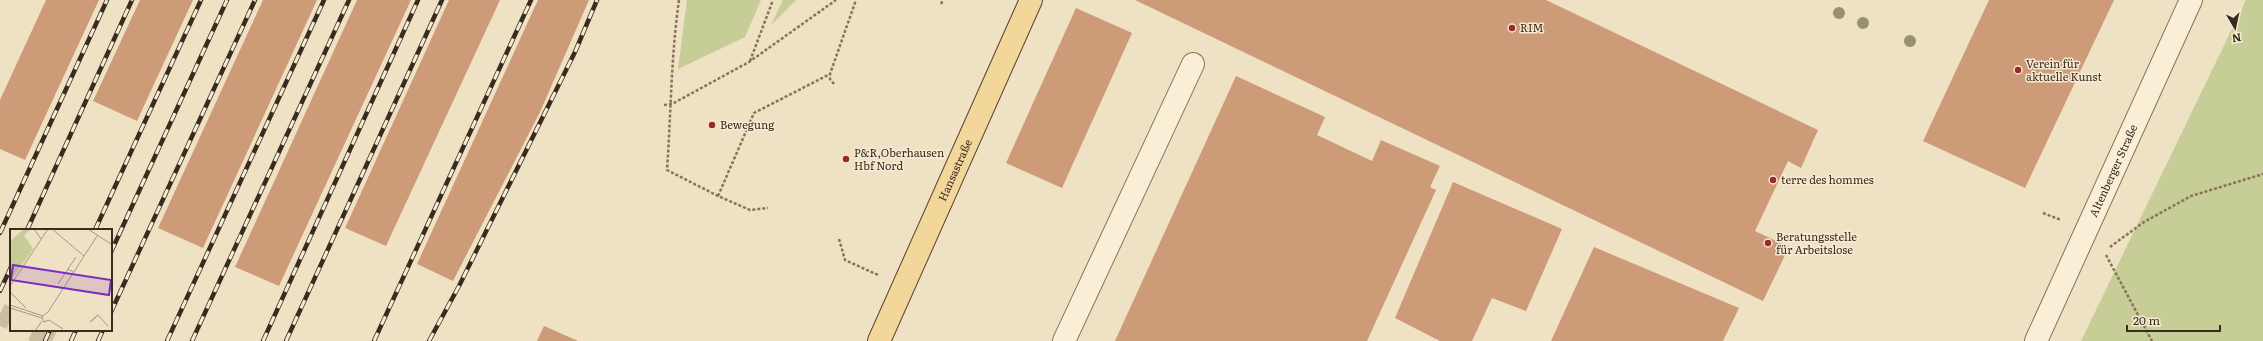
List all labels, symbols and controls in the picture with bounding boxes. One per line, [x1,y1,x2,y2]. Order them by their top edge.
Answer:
north arrow [2215,8,2255,48]
place label: RIM [1520,19,1544,35]
marker: RIM [1507,23,1517,33]
text: N [2231,30,2243,47]
place label: Verein für aktuelle Kunst [2026,55,2102,84]
marker: Verein für aktuelle Kunst [2013,65,2023,75]
place label: Bewegung [720,116,775,132]
marker: Bewegung [707,120,717,130]
street label: Altenberger Straße [2084,121,2141,219]
street label: Hansastraße [933,136,975,203]
place label: P&R,Oberhausen Hbf Nord [854,144,944,173]
marker: P&R,Oberhausen Hbf Nord [841,154,851,164]
place label: terre des hommes [1781,171,1874,187]
marker: terre des hommes [1768,175,1778,185]
place label: Beratungsstelle für Arbeitslose [1776,228,1857,257]
inset map [10,229,112,331]
marker: Beratungsstelle für Arbeitslose [1763,238,1773,248]
scale bar [2127,307,2220,333]
text: 20 m [2133,311,2160,329]

